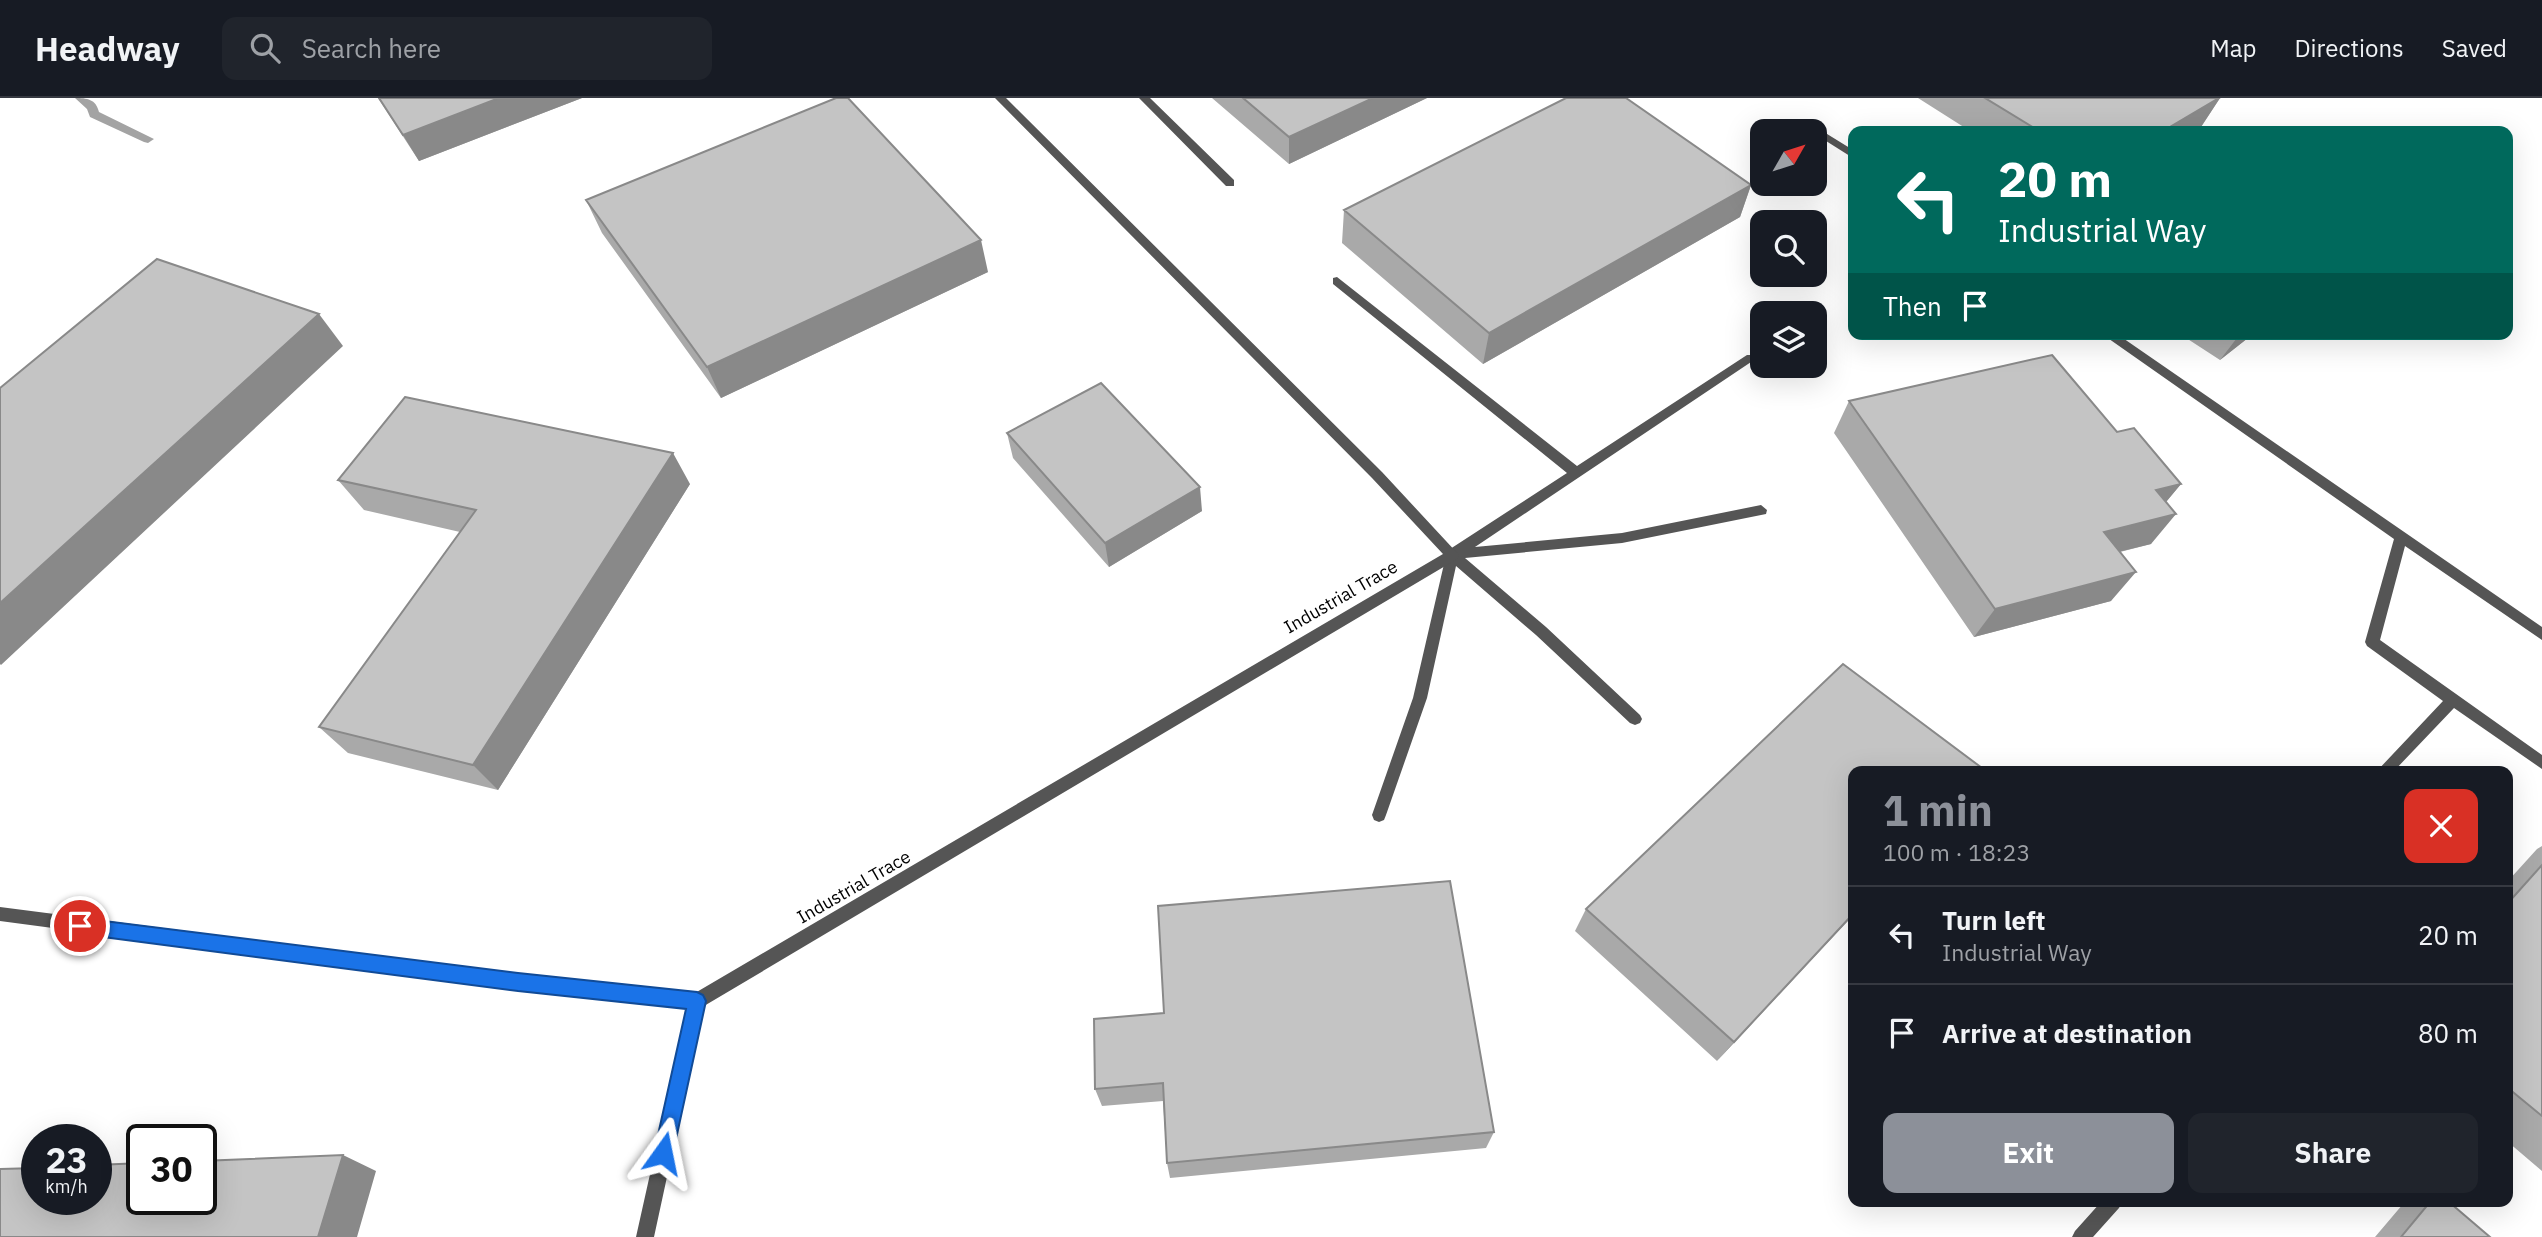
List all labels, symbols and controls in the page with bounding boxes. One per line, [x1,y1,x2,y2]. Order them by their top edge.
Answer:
search box [222,17,712,80]
text: Headway [35,27,180,70]
icon: search [246,29,284,67]
text: Search here [302,31,441,65]
text: Map [2210,32,2256,64]
text: Directions [2294,32,2404,64]
text: Saved [2442,32,2507,64]
north arrow [1750,119,1827,196]
map controls [1750,119,1827,378]
text: 20 m [1998,147,2112,210]
icon: left [1883,154,1974,245]
text: Industrial Way [1998,209,2206,251]
button: search [1750,210,1827,287]
icon: arrive [1956,287,1994,325]
text: Then [1883,289,1942,323]
button: layers [1750,301,1827,378]
street label: Industrial Trace [1280,555,1402,638]
text: 1 min [1883,783,1993,838]
button: close [2404,789,2478,863]
text: 100 m · 18:23 [1883,837,2030,867]
street label: Industrial Trace [793,845,915,928]
pin [50,896,110,956]
text: Turn left [1942,903,2045,937]
icon: arrive [61,907,99,945]
icon: left [1883,916,1921,954]
text: 20 m [2418,918,2478,952]
text: Industrial Way [1942,937,2092,967]
icon: arrive [1883,1014,1921,1052]
text: Arrive at destination [1942,1016,2192,1050]
text: 80 m [2418,1016,2478,1050]
button: Exit [1883,1113,2174,1193]
button: Share [2188,1113,2478,1193]
position arrow [626,1116,700,1190]
speed limit sign: 30 [126,1124,217,1215]
text: 23 [45,1137,88,1183]
text: km/h [45,1175,88,1198]

